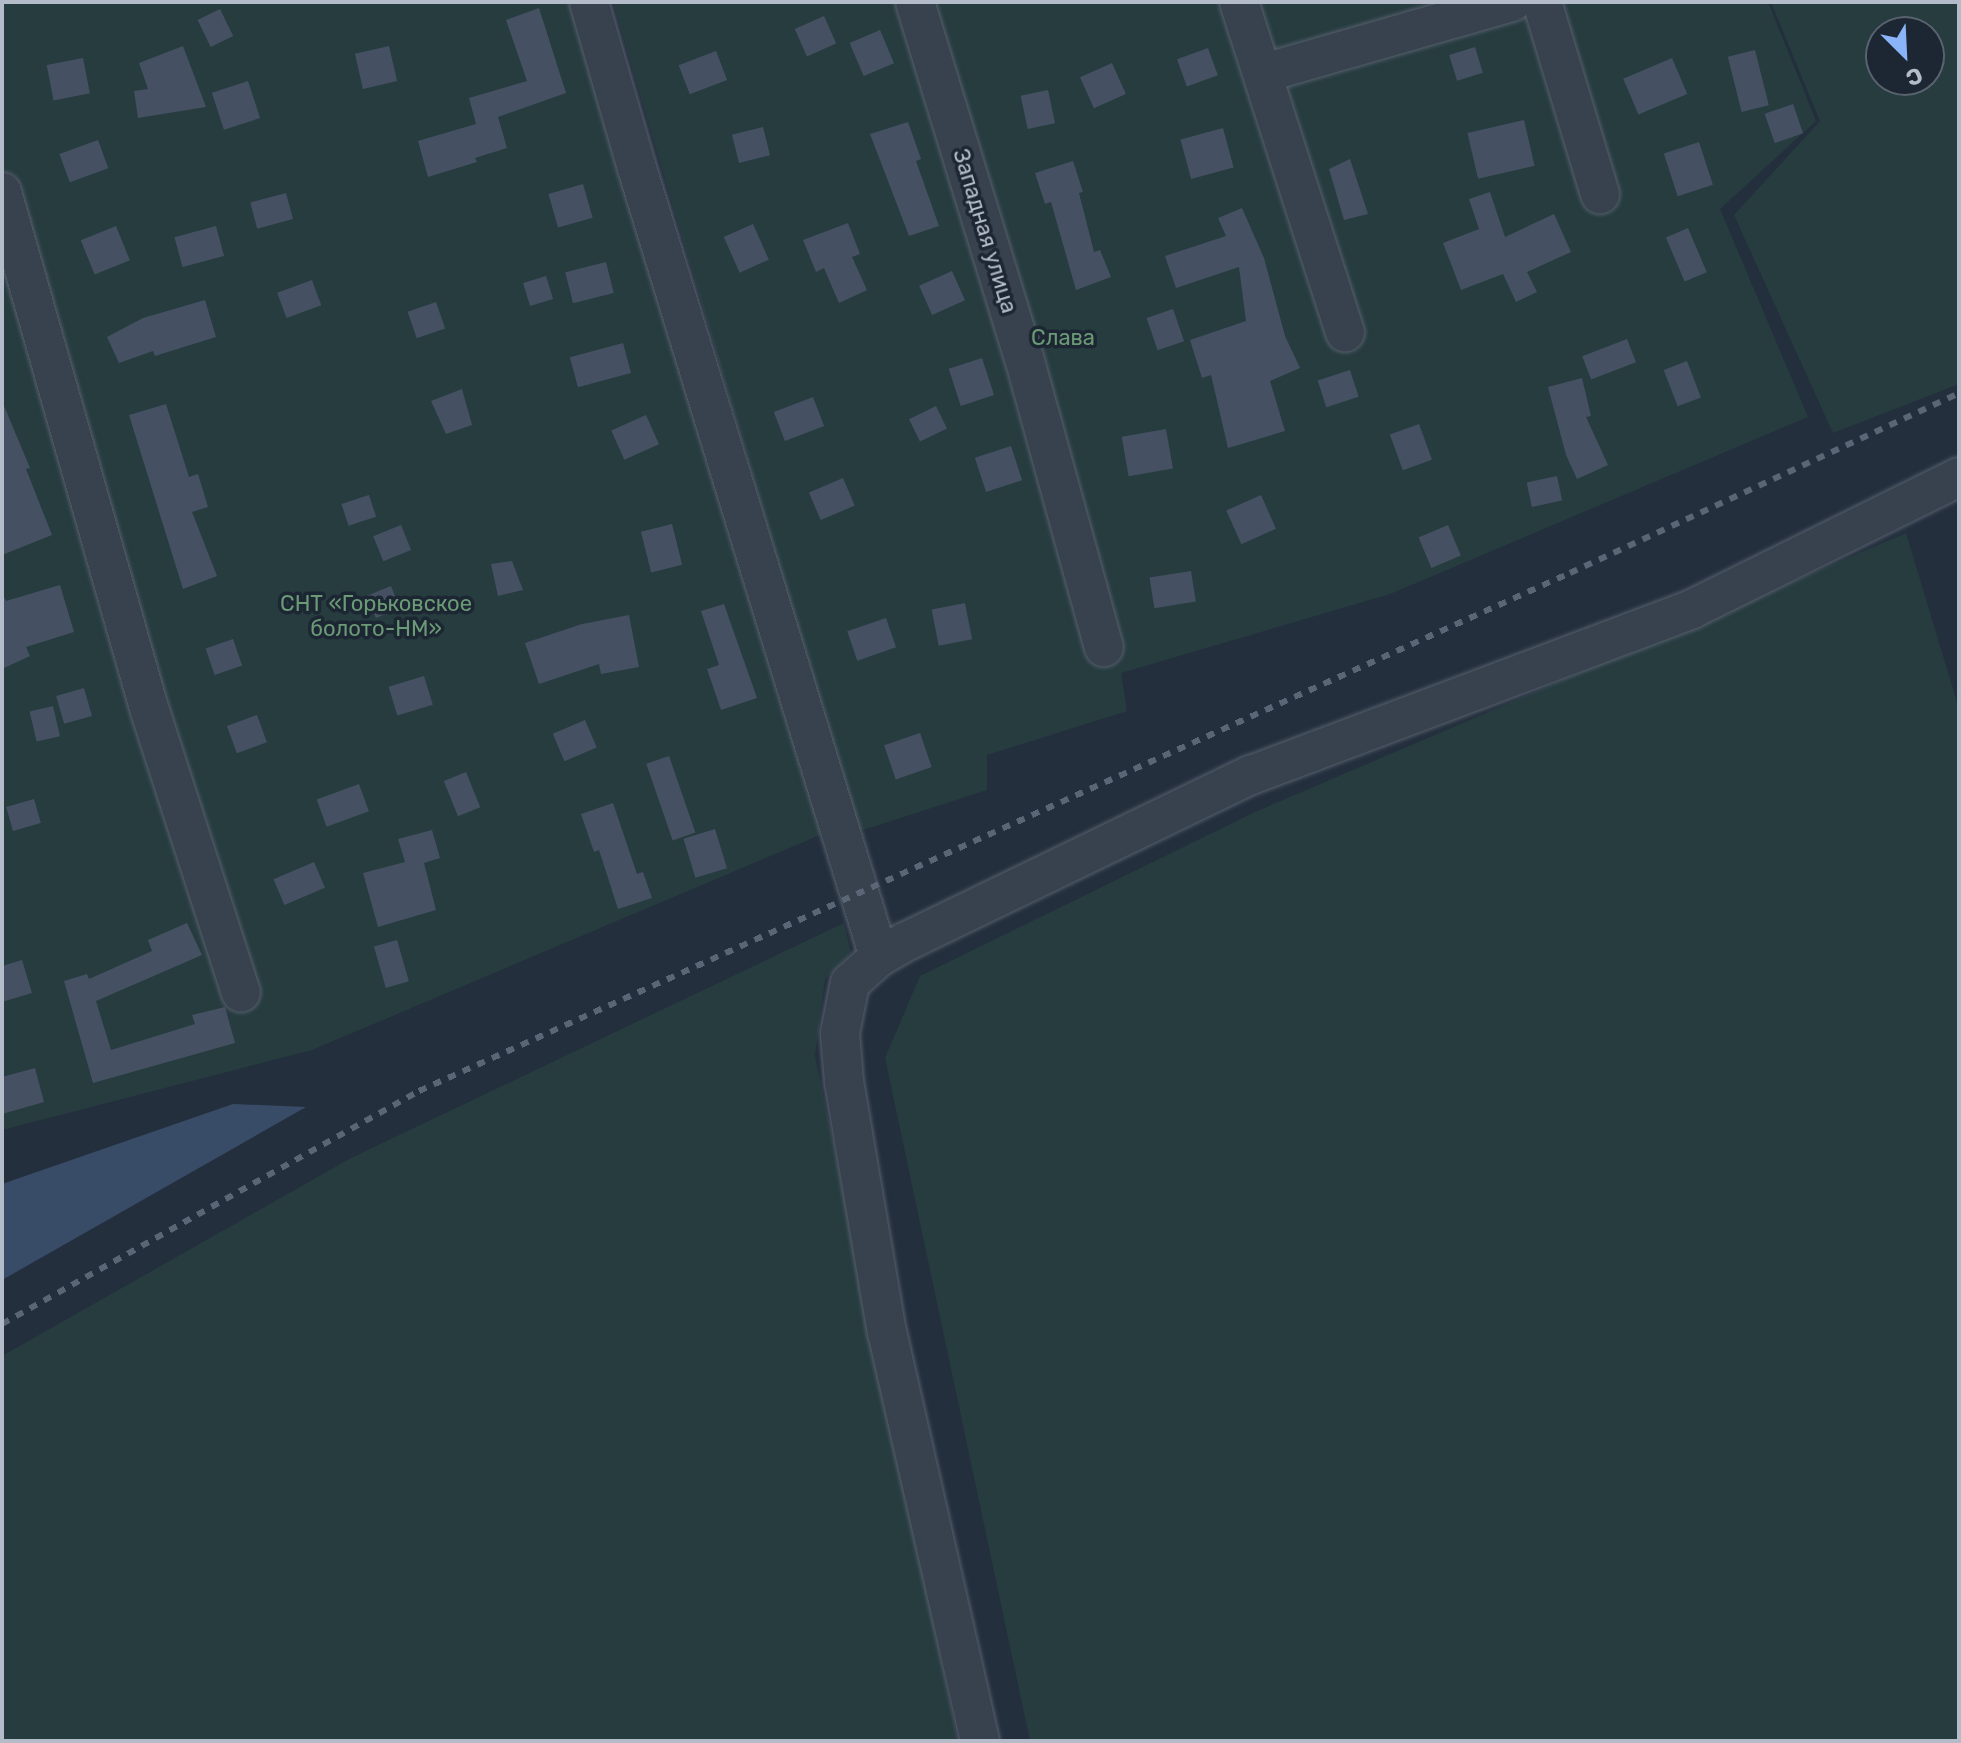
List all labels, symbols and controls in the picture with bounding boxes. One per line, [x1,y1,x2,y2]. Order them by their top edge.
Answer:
north arrow [1865,16,1945,96]
text: С [1902,61,1927,92]
street label: Западная улица [947,146,1023,316]
park label: Слава [1031,325,1095,351]
park label: СНТ «Горьковское болото-НМ» [280,590,472,642]

